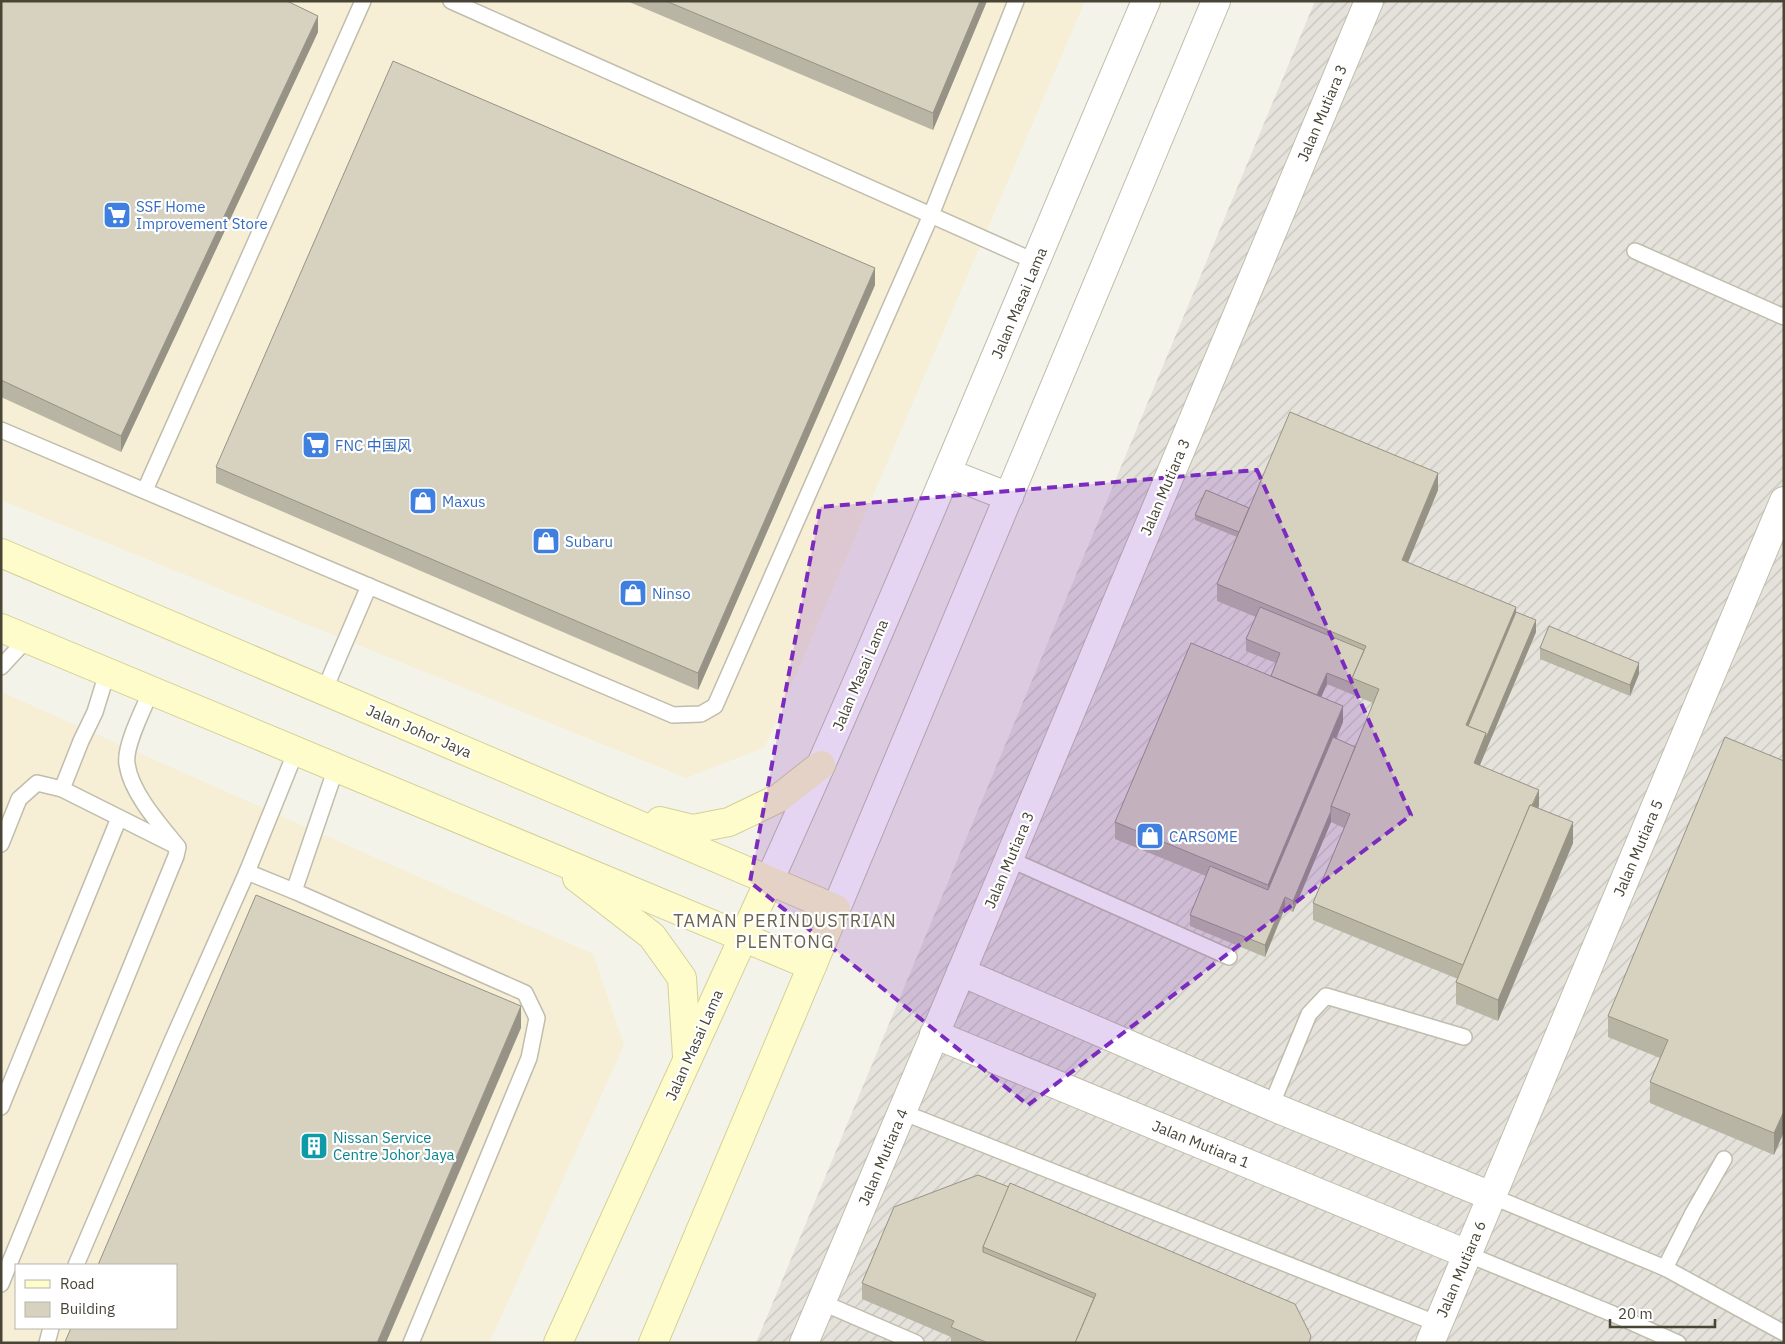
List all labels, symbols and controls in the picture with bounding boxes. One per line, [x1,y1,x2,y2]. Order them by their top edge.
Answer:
street label: Jalan Mutiara 3 [1293,62,1351,164]
place label: SSF Home Improvement Store [136,197,268,233]
supermarket icon: SSF Home Improvement Store [102,200,132,230]
street label: Jalan Masai Lama [987,244,1051,362]
supermarket icon: FNC 中国风 [301,430,331,460]
place label: FNC 中国风 [335,436,412,455]
street label: Jalan Mutiara 3 [1136,436,1194,538]
shop icon: Maxus [408,486,438,516]
place label: Maxus [442,492,486,511]
shop icon: Subaru [531,526,561,556]
place label: Subaru [565,532,613,551]
shop icon: Ninso [618,578,648,608]
place label: Ninso [652,584,691,603]
street label: Jalan Masai Lama [828,616,892,734]
street label: Jalan Johor Jaya [363,700,475,762]
street label: Jalan Mutiara 5 [1609,797,1667,899]
street label: Jalan Mutiara 3 [980,809,1038,911]
shop icon: CARSOME [1135,821,1165,851]
place label: CARSOME [1169,827,1238,846]
district label: TAMAN PERINDUSTRIAN PLENTONG [673,909,897,953]
street label: Jalan Masai Lama [661,987,727,1103]
street label: Jalan Mutiara 4 [854,1106,912,1208]
street label: Jalan Mutiara 1 [1149,1116,1253,1172]
place label: Nissan Service Centre Johor Jaya [333,1128,454,1164]
building icon: Nissan Service Centre Johor Jaya [299,1131,329,1161]
street label: Jalan Mutiara 6 [1432,1218,1490,1320]
legend [15,1264,178,1329]
text: Road [60,1274,95,1293]
scale bar [1610,1296,1715,1328]
text: Building [60,1299,115,1318]
text: 20 m [1618,1304,1653,1323]

